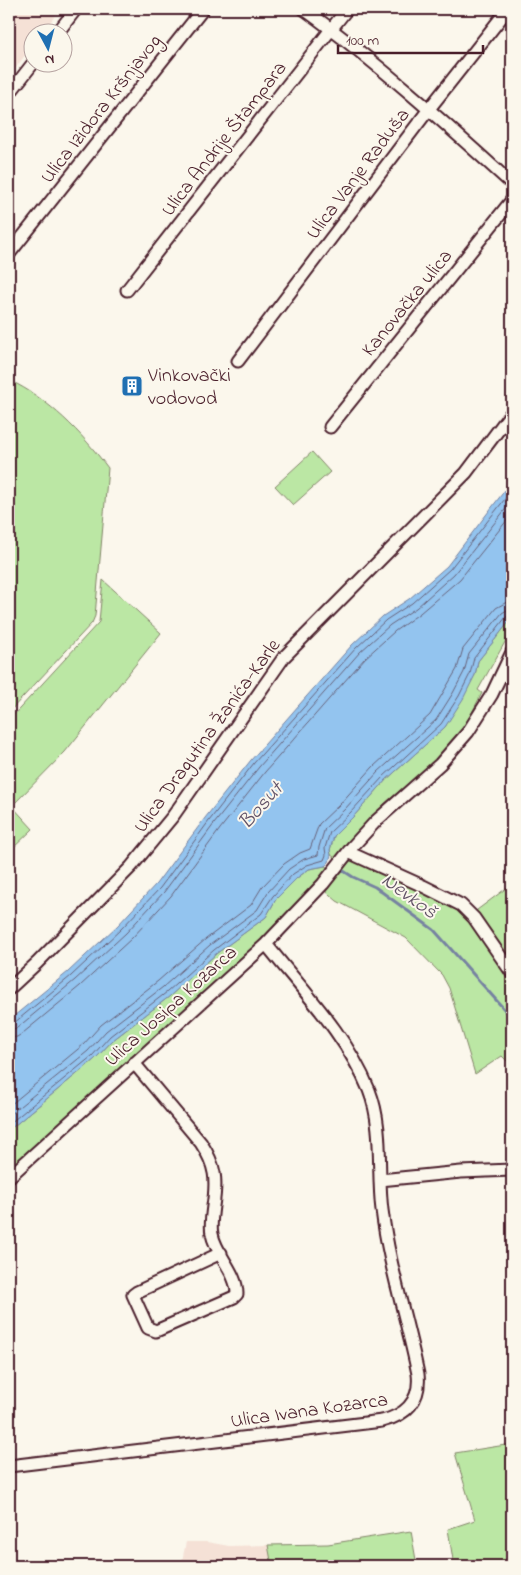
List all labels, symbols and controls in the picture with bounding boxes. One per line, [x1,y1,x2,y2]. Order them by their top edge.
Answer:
north arrow [22,22,72,72]
scale bar [338,22,484,54]
street label: Ulica Izidora Kršnjavog [34,29,170,191]
text: 100 m [346,30,379,52]
text: N [43,48,55,70]
street label: Ulica Andrije Štampara [155,56,295,223]
street label: Ulica Vanje Raduša [300,103,418,246]
street label: Kanovačka ulica [356,244,460,364]
place label: Vinkovački vodovod [147,362,231,414]
building icon: Vinkovački vodovod [120,374,144,398]
street label: Ulica Dragutina Žanića-Karle [127,633,289,840]
water label: Bosut [232,775,292,837]
water label: Nevkoš [375,866,444,928]
street label: Ulica Josipa Kozarca [99,939,245,1075]
street label: Ulica Ivana Kozarca [229,1386,390,1437]

